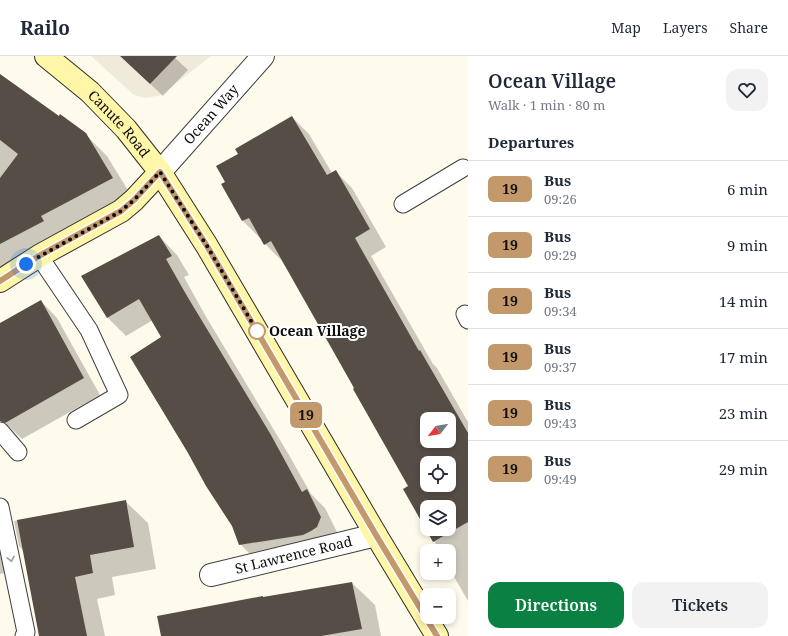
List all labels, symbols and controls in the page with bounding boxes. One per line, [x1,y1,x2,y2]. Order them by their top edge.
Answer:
text: Railo [20,15,70,41]
text: Map [611,18,641,37]
text: Layers [663,18,708,37]
text: Share [730,18,768,37]
text: Ocean Village [488,68,616,94]
button: heart [726,69,768,111]
street label: Ocean Way [179,80,243,148]
street label: Canute Road [84,86,155,161]
text: Walk · 1 min · 80 m [488,96,605,114]
text: Departures [488,132,574,152]
text: Bus [544,170,571,190]
text: 19 [502,179,518,198]
text: 6 min [727,179,768,199]
text: 09:26 [544,190,577,208]
text: Bus [544,226,571,246]
text: 19 [502,235,518,254]
text: 9 min [727,235,768,255]
text: 09:29 [544,246,577,264]
your location [16,254,36,274]
text: Bus [544,282,571,302]
text: 19 [502,291,518,310]
text: 14 min [719,291,768,311]
text: 09:34 [544,302,577,320]
place label: Ocean Village [269,321,366,340]
marker: Ocean Village [248,322,266,340]
text: Bus [544,338,571,358]
text: 19 [502,347,518,366]
text: 17 min [719,347,768,367]
text: 09:37 [544,358,577,376]
text: Bus [544,394,571,414]
line badge: 19 [288,402,324,428]
text: 19 [502,403,518,422]
text: 23 min [719,403,768,423]
text: 19 [298,405,314,424]
north arrow [420,412,456,448]
map controls [420,412,456,624]
text: 09:43 [544,414,577,432]
text: Bus [544,450,571,470]
button: locate [420,456,456,492]
text: 19 [502,459,518,478]
text: 29 min [719,459,768,479]
text: 09:49 [544,470,577,488]
button: layers [420,500,456,536]
street label: St Lawrence Road [233,531,354,578]
button: + [420,544,456,580]
one-way arrow [6,556,14,562]
button: Directions [488,582,624,628]
button: Tickets [632,582,768,628]
button: − [420,588,456,624]

